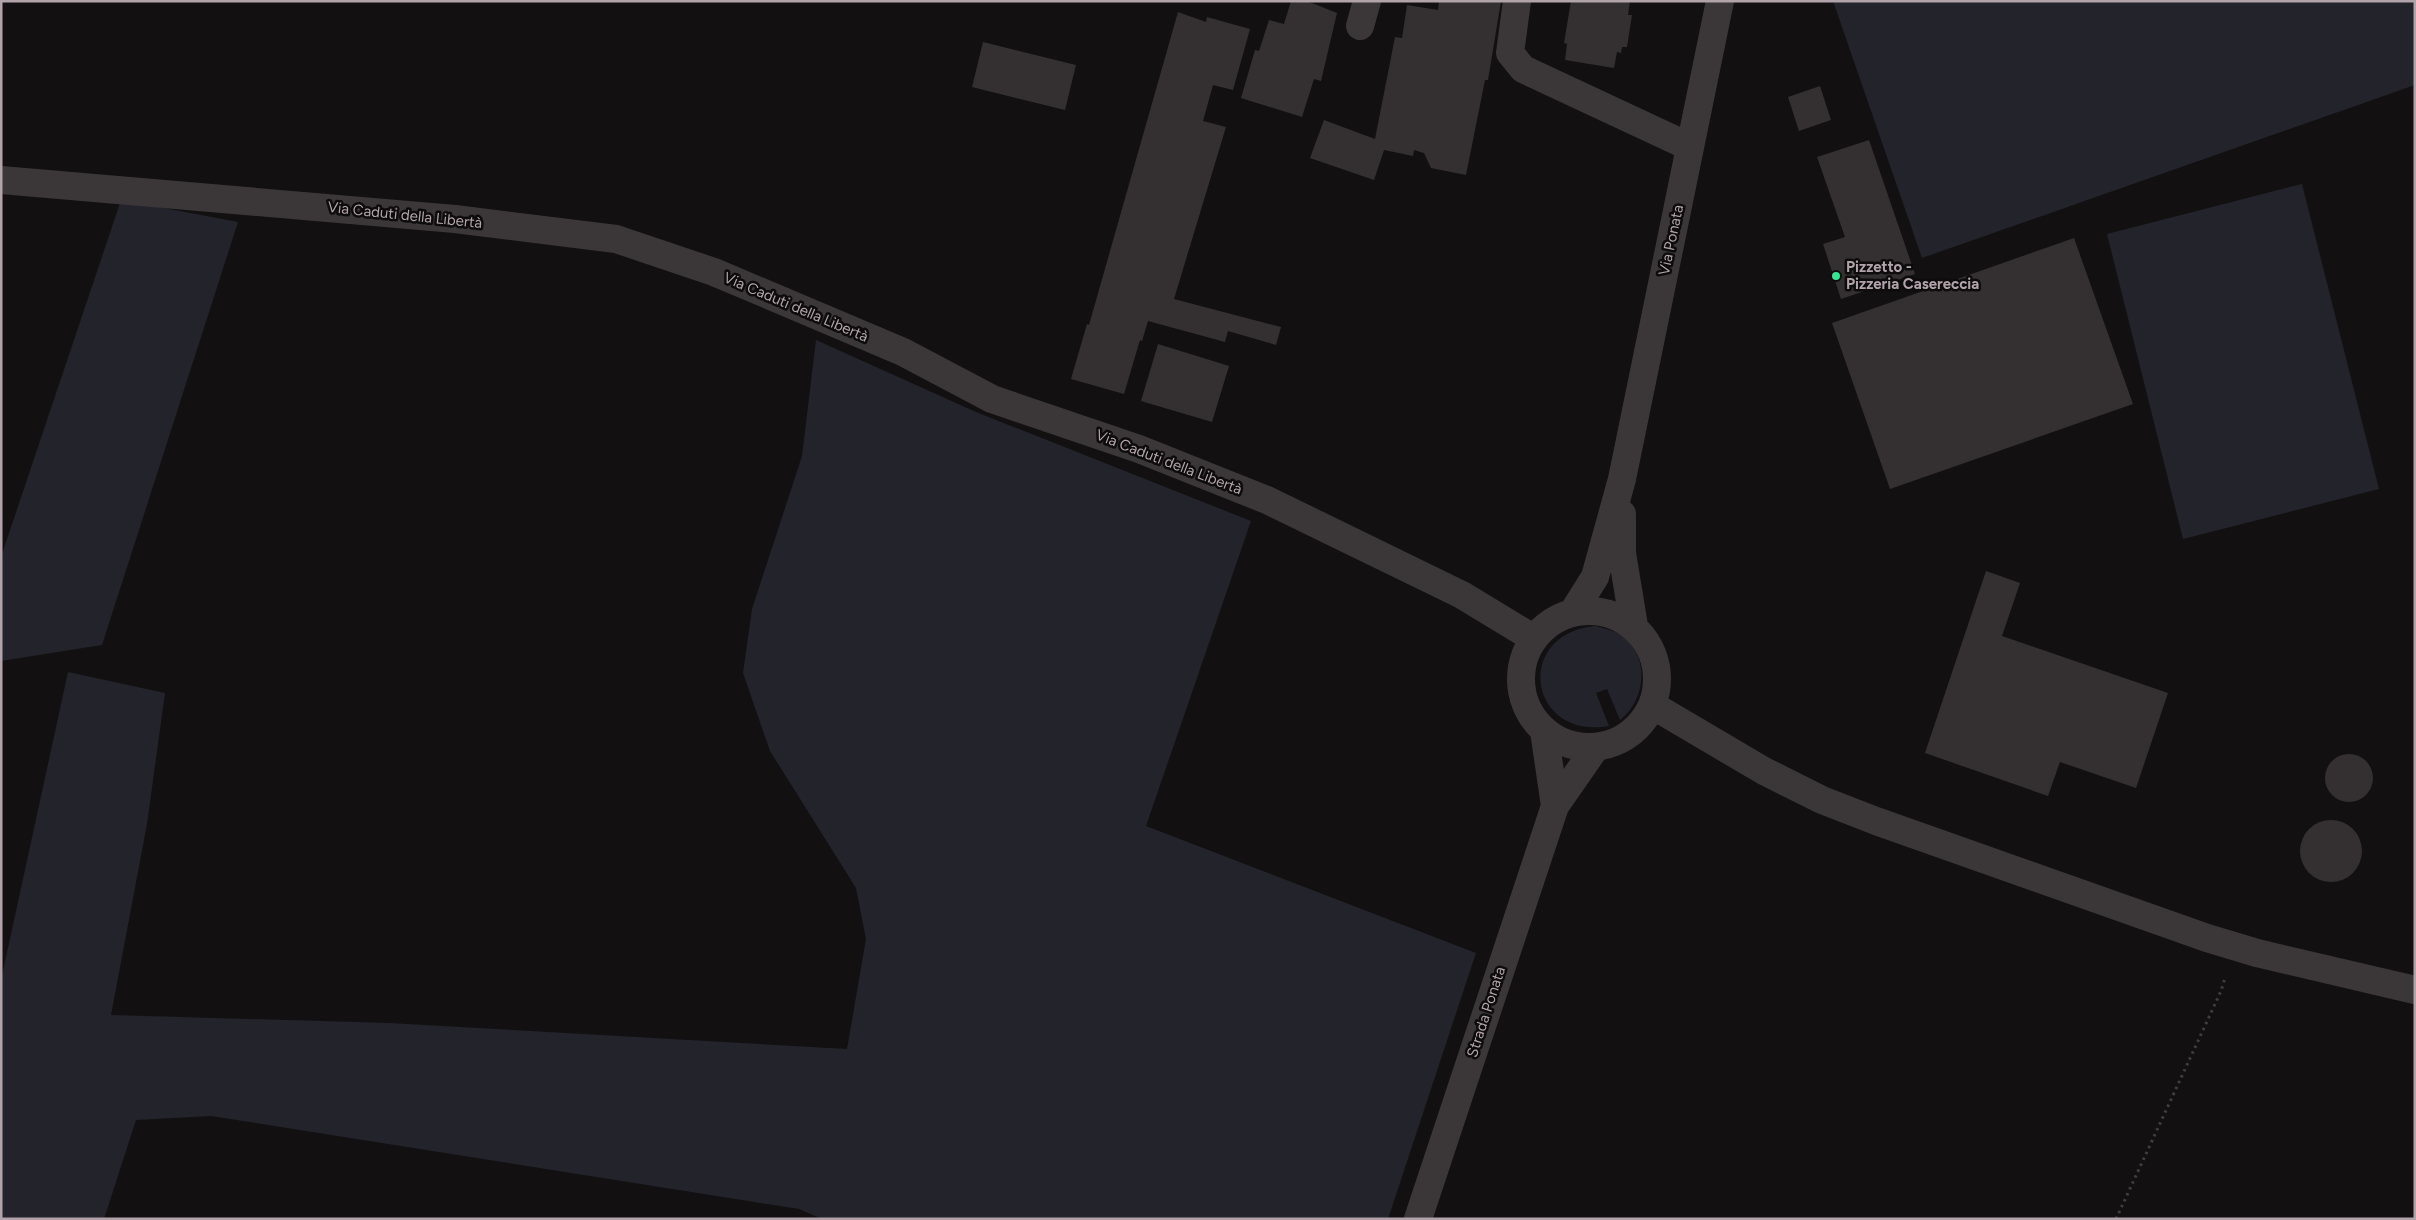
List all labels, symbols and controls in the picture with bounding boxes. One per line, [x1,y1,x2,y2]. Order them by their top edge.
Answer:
street label: Via Caduti della Libertà [327,198,483,232]
street label: Via Ponata [1655,203,1687,277]
place label: Pizzetto - Pizzeria Casereccia [1846,258,1979,293]
street label: Via Caduti della Libertà [721,268,871,346]
marker: Pizzetto - Pizzeria Casereccia [1830,270,1842,282]
street label: Via Caduti della Libertà [1093,426,1245,498]
street label: Strada Ponata [1463,964,1509,1060]

